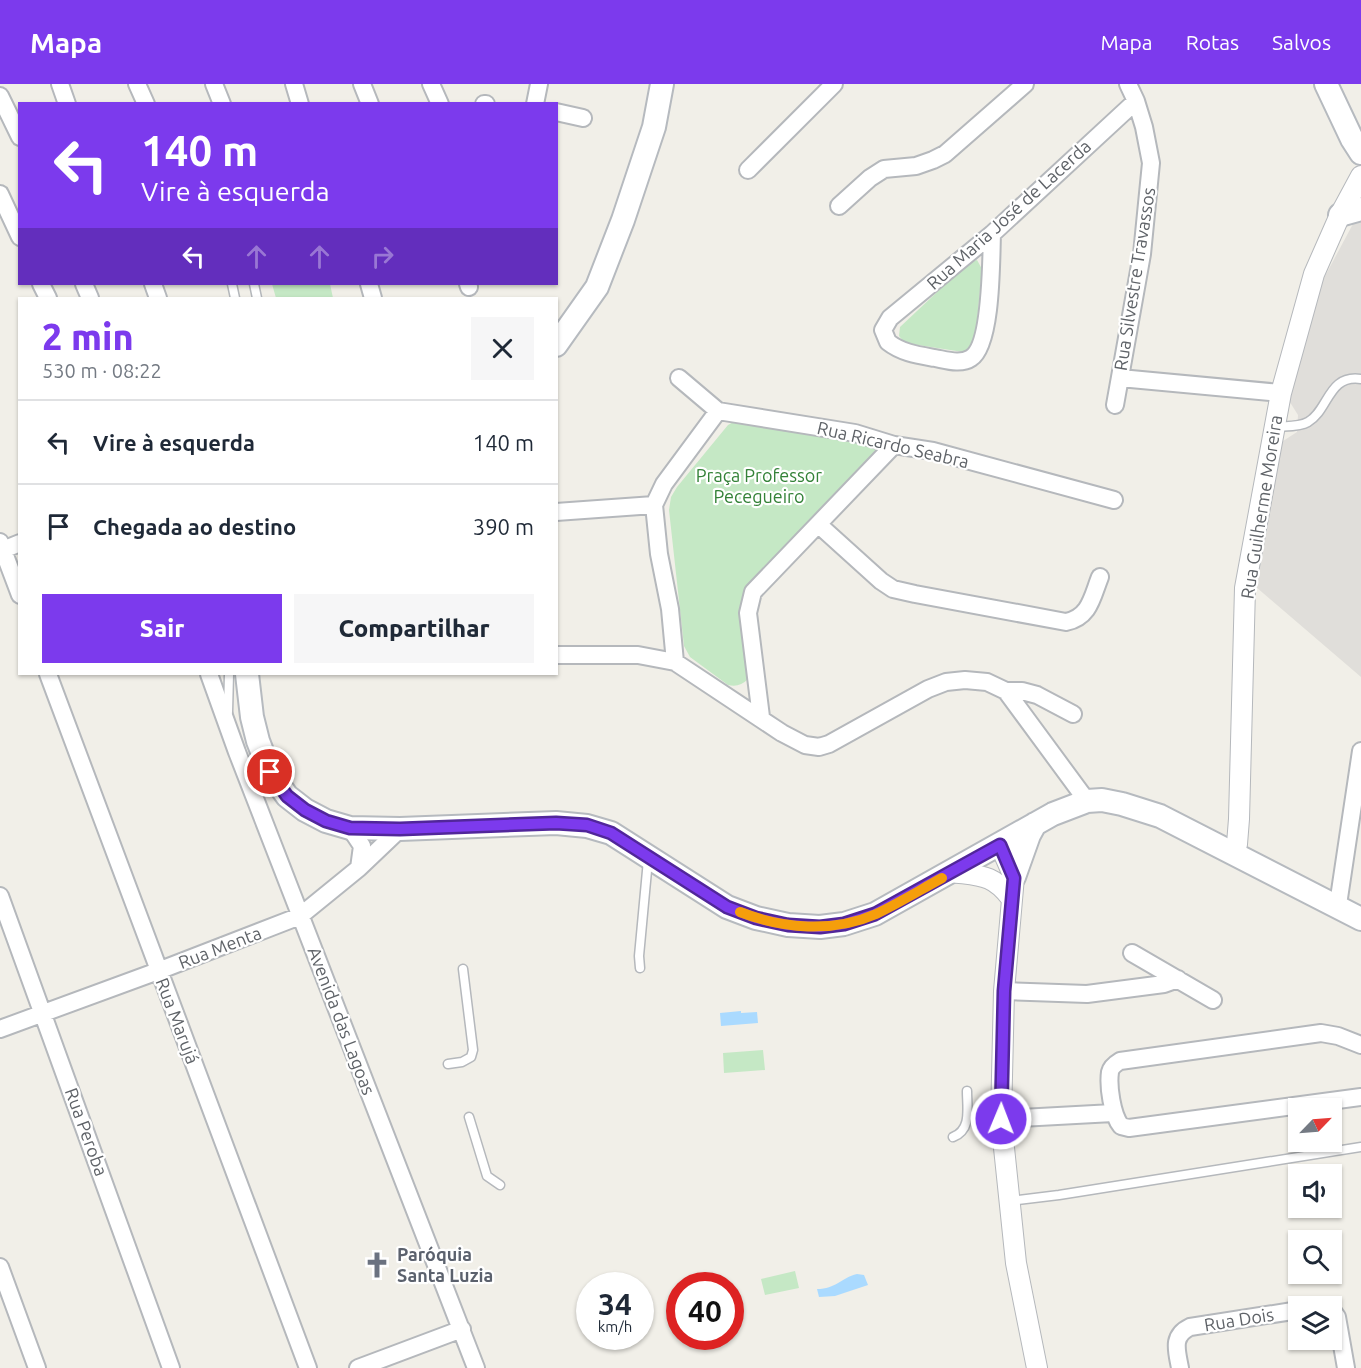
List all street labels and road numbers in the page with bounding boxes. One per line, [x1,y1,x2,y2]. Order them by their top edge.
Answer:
street label: Rua Maria José de Lacerda [922,135,1094,293]
street label: Rua Silvestre Travassos [1110,186,1158,372]
street label: Rua Guilherme Moreira [1237,413,1285,600]
street label: Rua Ricardo Seabra [815,417,971,471]
street label: Rua Menta [175,922,264,972]
street label: Avenida das Lagoas [304,944,379,1098]
street label: Rua Marujá [152,975,203,1066]
street label: Rua Peroba [62,1085,112,1178]
street label: Rua Dois [1203,1304,1275,1334]

